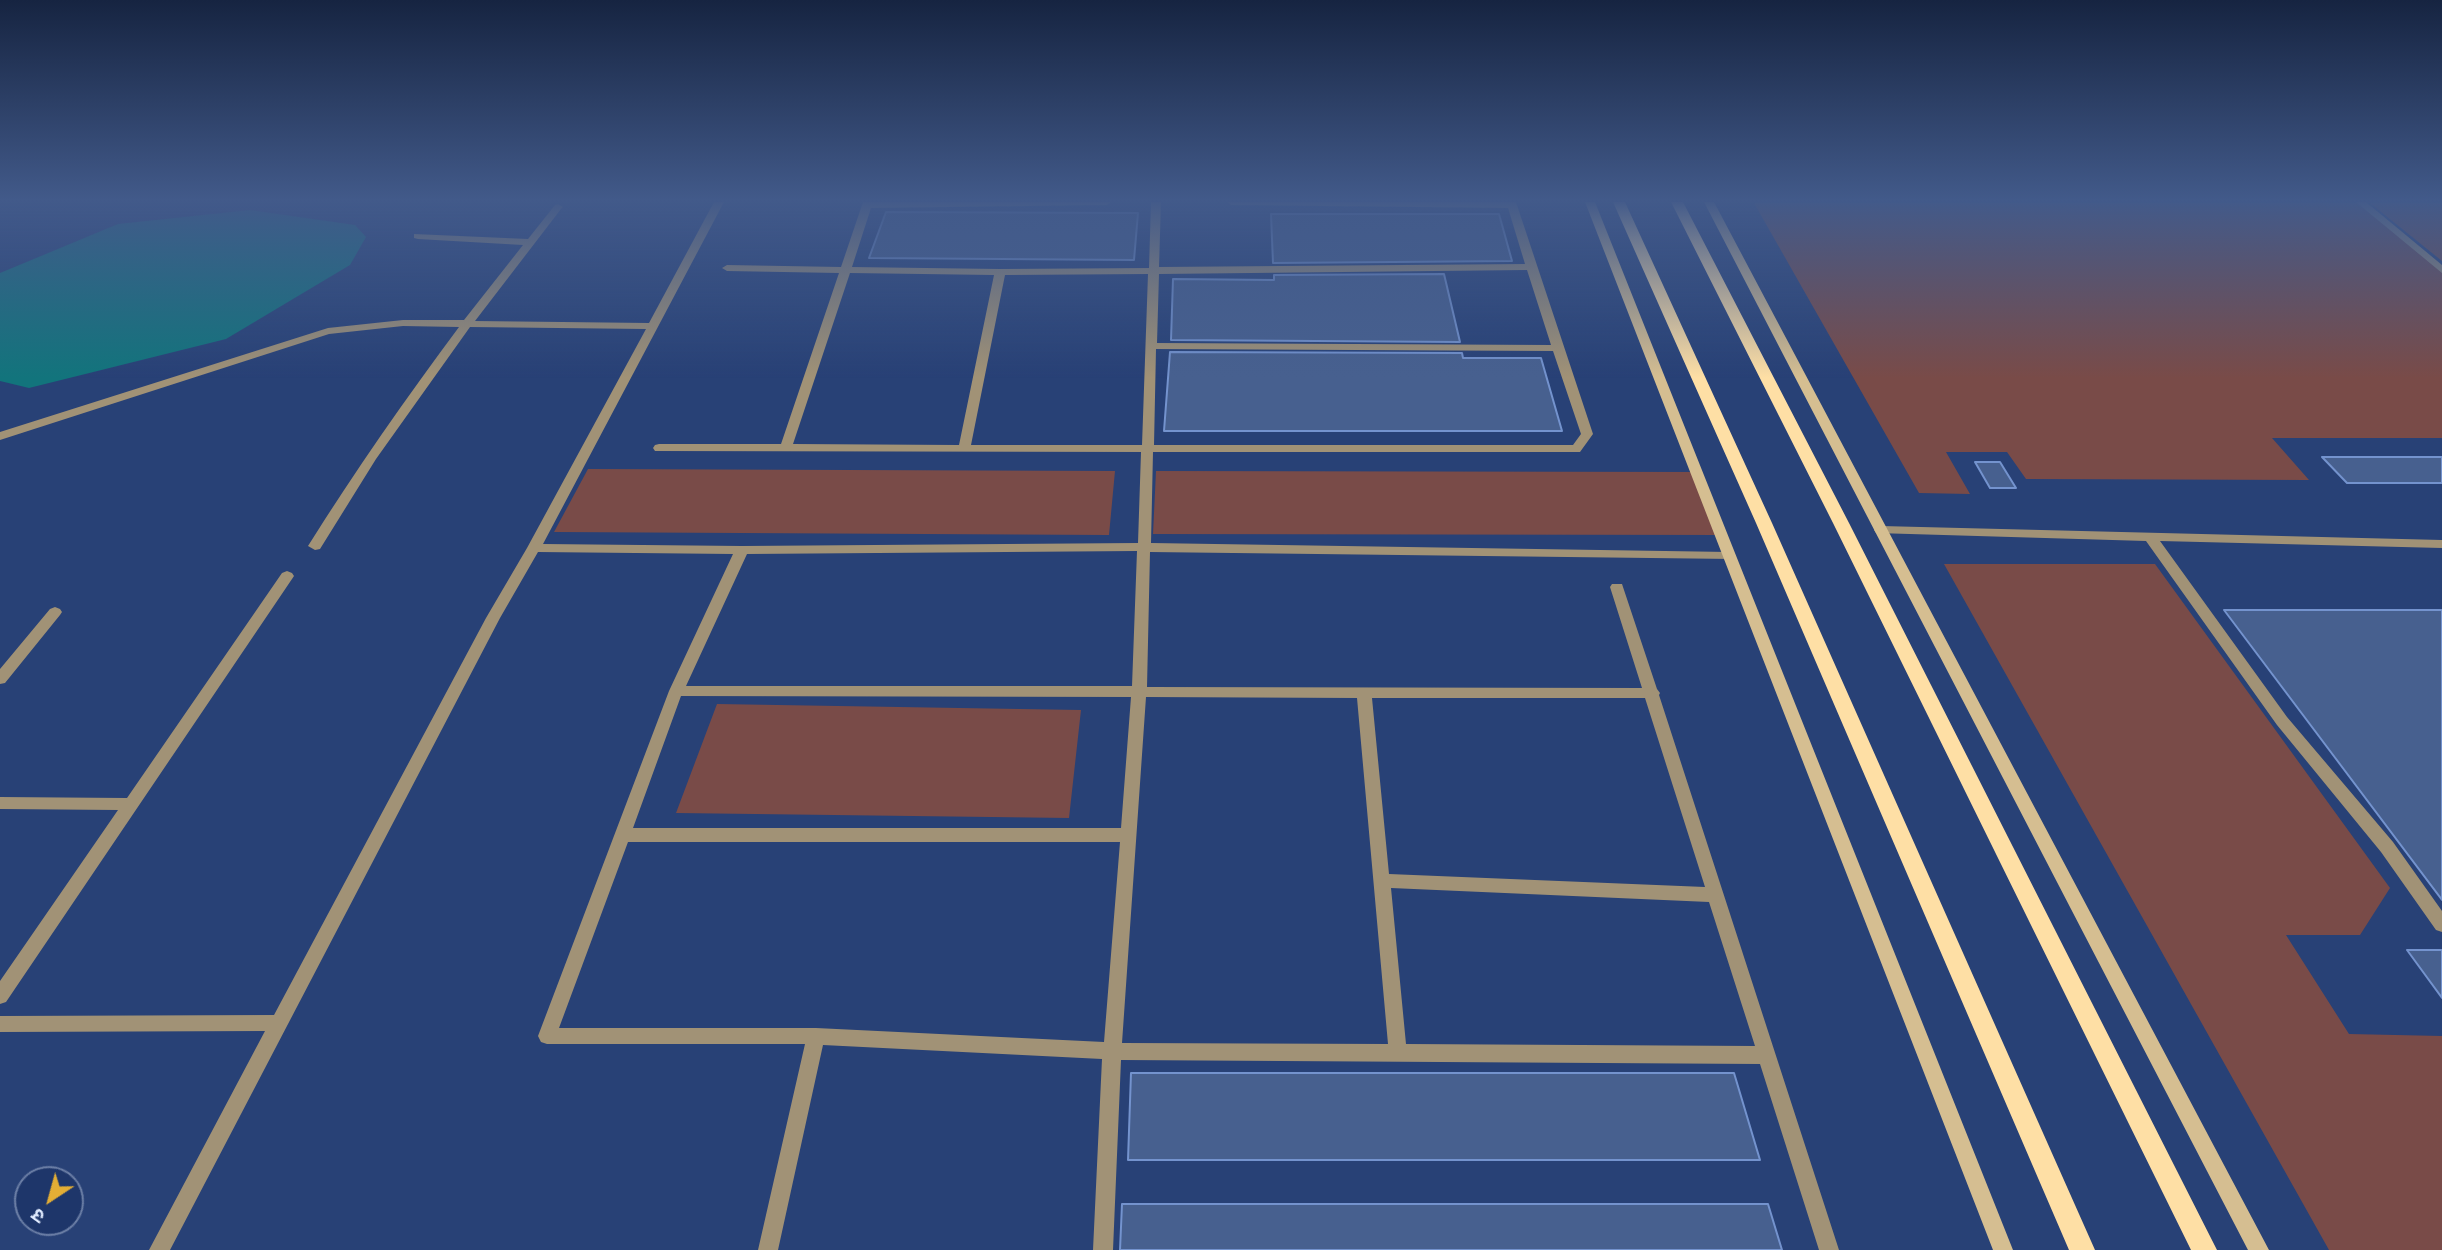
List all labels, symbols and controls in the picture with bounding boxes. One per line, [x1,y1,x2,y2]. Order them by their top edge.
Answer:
north arrow [14,1166,84,1236]
text: उ [27,1204,49,1229]

